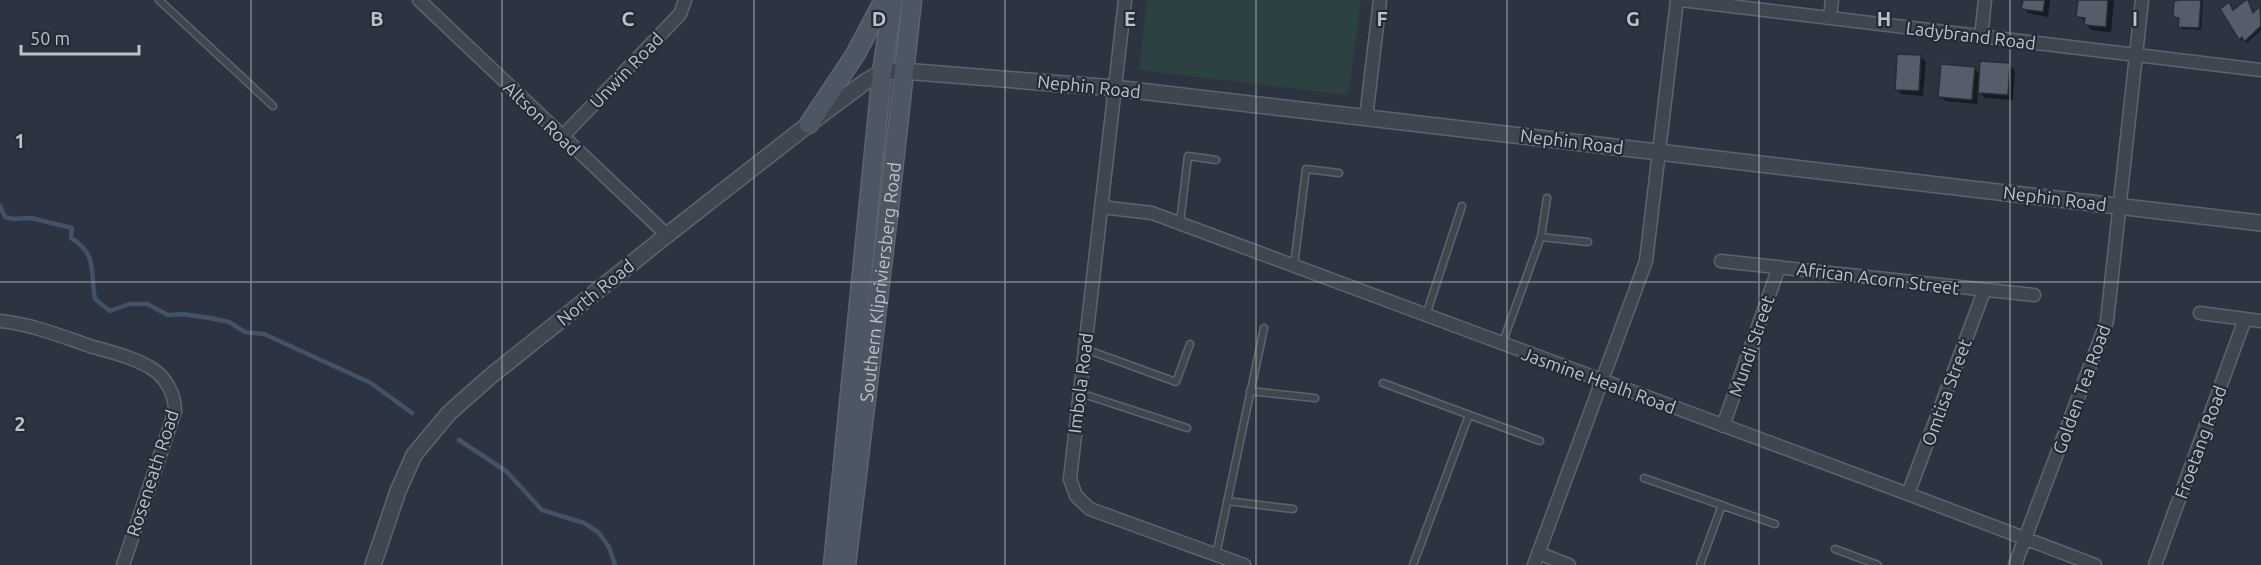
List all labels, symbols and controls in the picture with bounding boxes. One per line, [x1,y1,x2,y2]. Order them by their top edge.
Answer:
text: B [370,7,384,30]
text: C [622,7,635,30]
text: D [872,7,886,30]
text: E [1124,7,1136,30]
text: F [1376,7,1388,30]
text: G [1626,7,1640,30]
text: H [1877,7,1891,30]
text: I [2132,7,2138,30]
street label: Ladybrand Road [1905,17,2037,53]
scale bar [21,18,140,56]
text: 50 m [30,28,70,48]
street label: Unwin Road [585,28,667,112]
street label: Nephin Road [1036,71,1142,101]
street label: Altson Road [500,77,584,159]
street label: Nephin Road [1519,125,1625,157]
text: 1 [14,129,26,152]
street label: Southern Klipriviersberg Road [856,161,904,403]
street label: Nephin Road [2002,182,2108,214]
street label: North Road [553,255,637,329]
street label: African Acorn Street [1796,258,1960,298]
street label: Mundi Street [1724,293,1778,399]
street label: Golden Tea Road [2048,322,2114,456]
street label: Imbola Road [1064,332,1096,434]
street label: Omtisa Street [1917,336,1975,448]
street label: Jasmine Healh Road [1519,343,1679,417]
street label: Froetang Road [2170,383,2230,501]
street label: Roseneath Road [122,407,182,539]
text: 2 [14,412,26,435]

